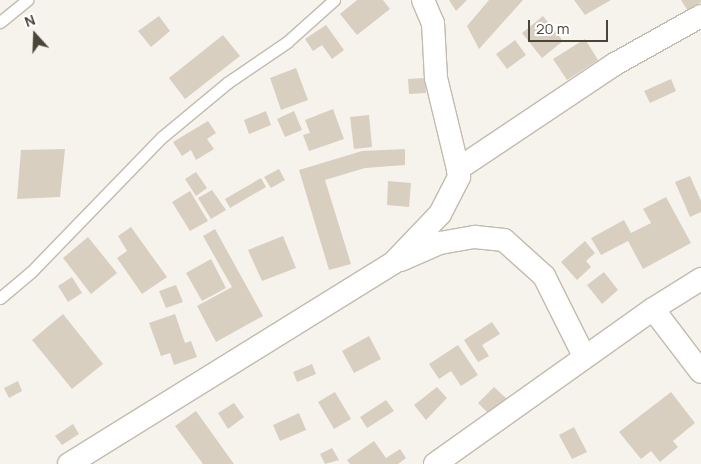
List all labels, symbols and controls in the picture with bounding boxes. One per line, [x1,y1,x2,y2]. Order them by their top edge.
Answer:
north arrow [10,10,60,60]
text: N [22,10,38,31]
scale bar [531,10,611,42]
text: 20 m [536,18,569,39]

